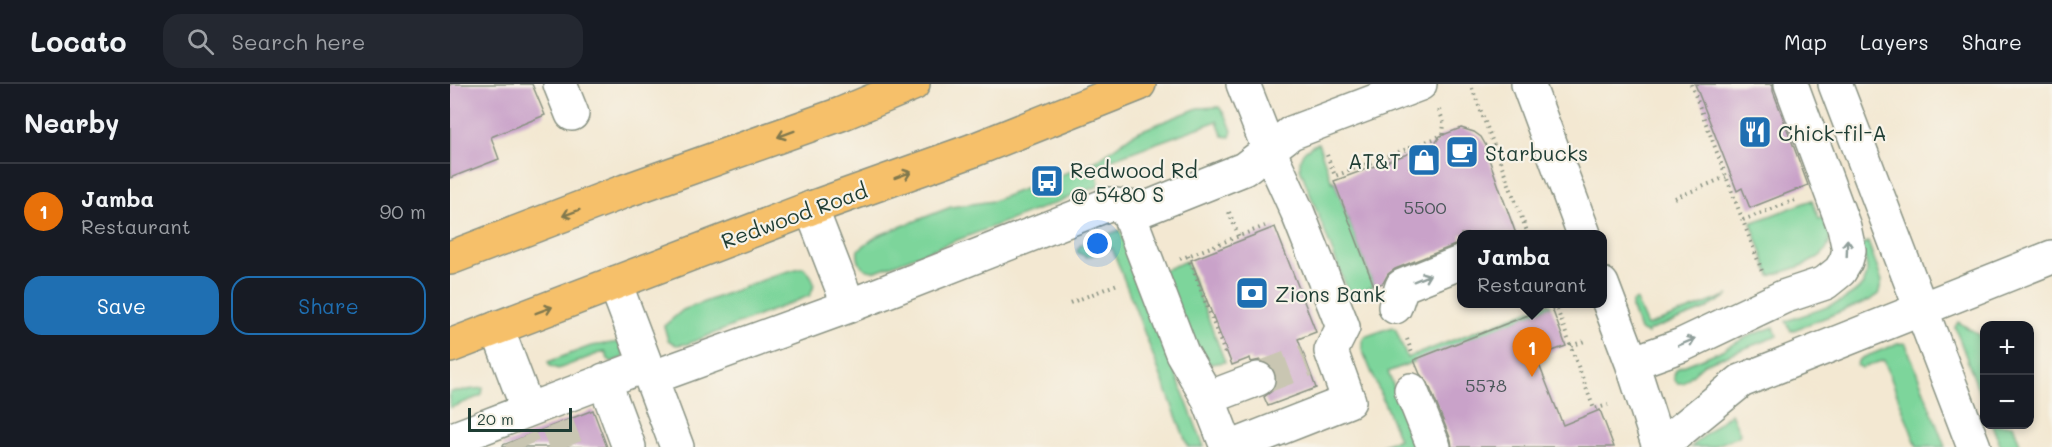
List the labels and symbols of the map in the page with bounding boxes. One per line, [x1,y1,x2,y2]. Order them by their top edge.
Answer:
restaurant icon: Chick-fil-A [1737,114,1773,150]
place label: Chick-fil-A [1778,119,1887,146]
one-way arrow [777,129,796,140]
cafe icon: Starbucks [1444,134,1480,170]
place label: Starbucks [1485,139,1588,166]
shop icon: AT&T [1406,142,1442,178]
place label: AT&T [1348,147,1401,174]
place label: Redwood Rd @ 5480 S [1070,156,1198,207]
bus stop icon: Redwood Rd @ 5480 S [1029,163,1065,199]
one-way arrow [893,168,912,179]
street label: Redwood Road [717,176,871,254]
house number: 5500 [1403,195,1447,219]
one-way arrow [562,208,581,219]
your location [1083,229,1112,258]
one-way arrow [1841,238,1853,258]
one-way arrow [1412,272,1430,283]
bank icon: Zions Bank [1234,275,1270,311]
place label: Zions Bank [1275,280,1385,307]
one-way arrow [534,304,553,315]
pin: 1 [1512,328,1552,377]
one-way arrow [1677,336,1695,347]
house number: 5578 [1465,373,1507,397]
scale bar [468,405,572,432]

